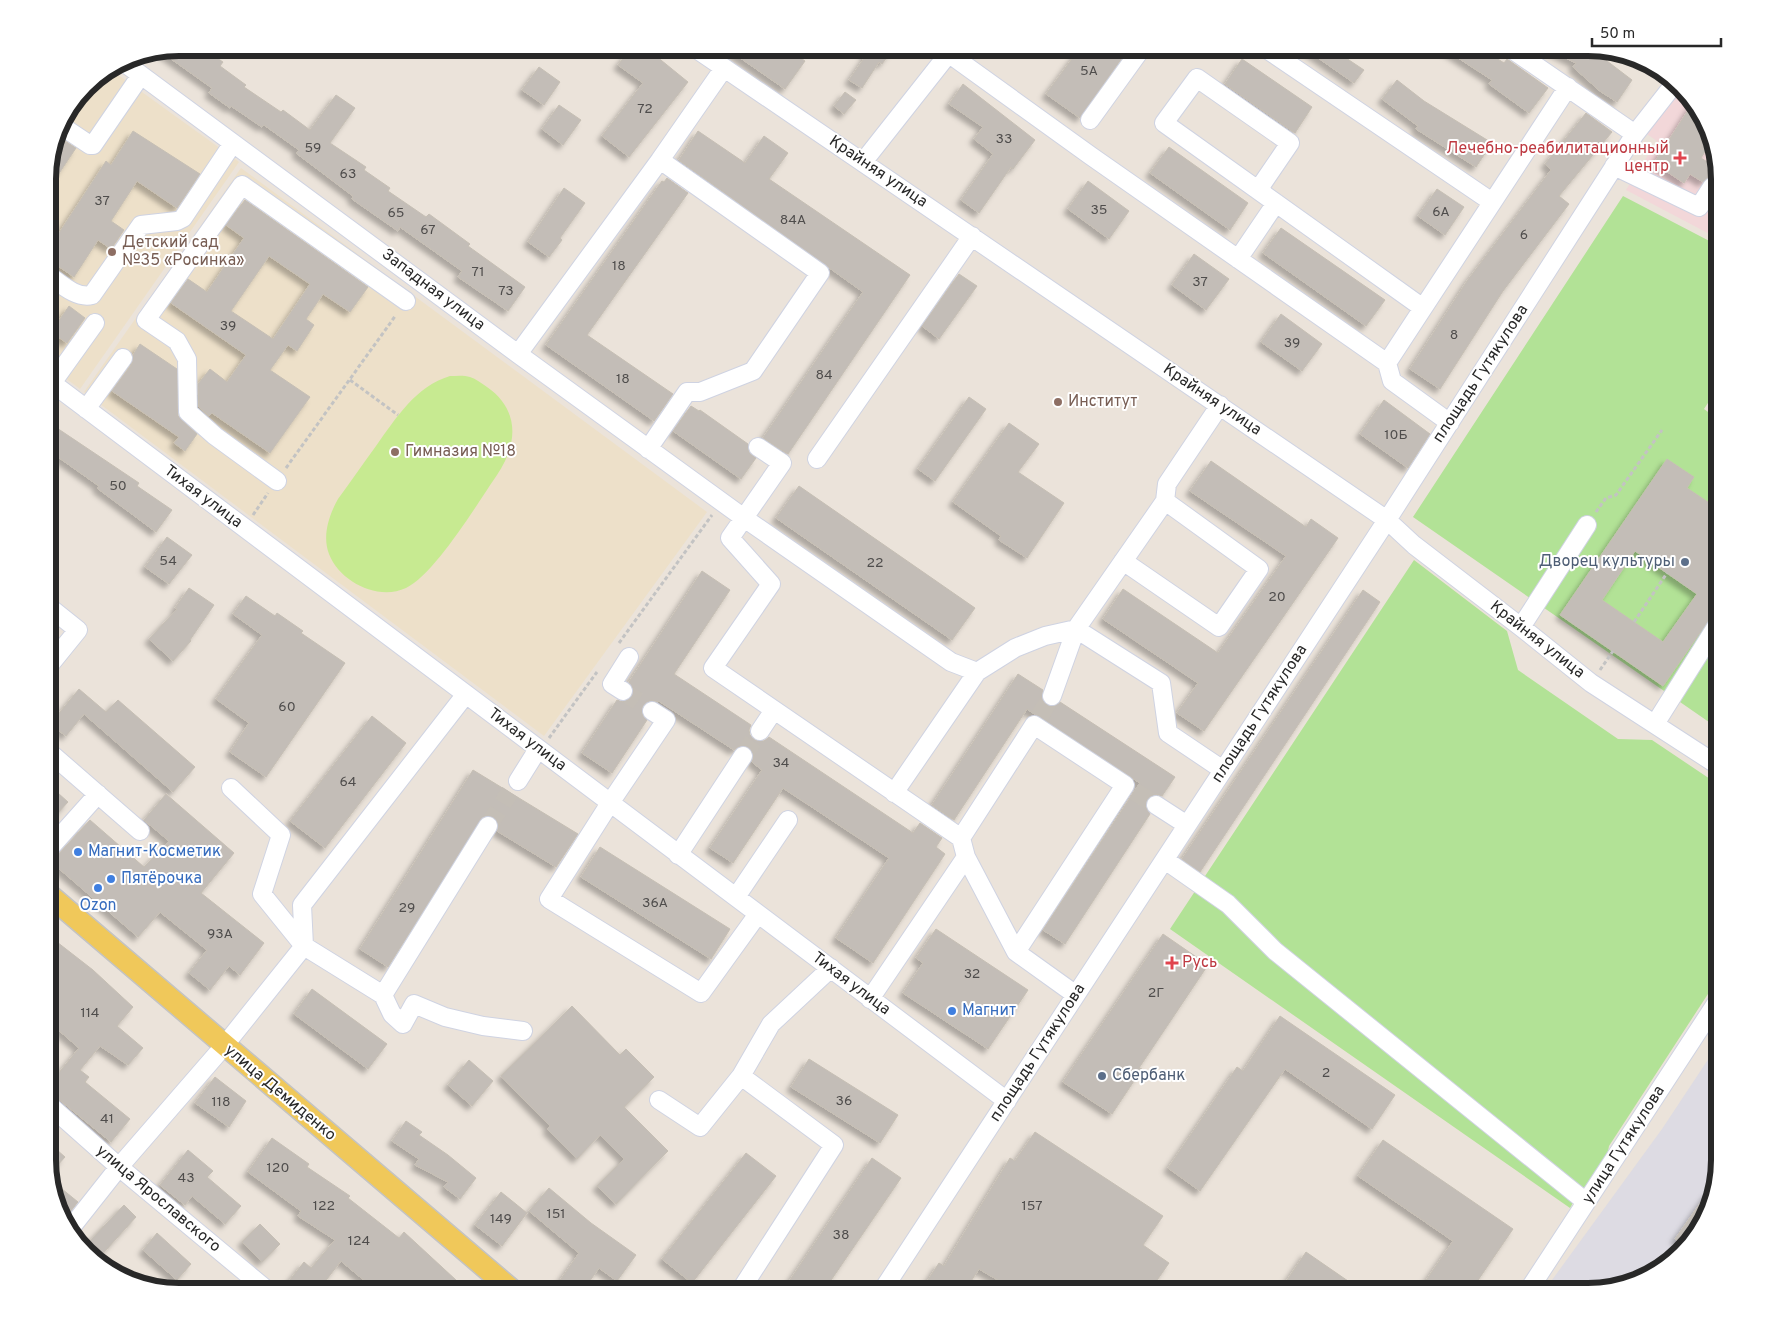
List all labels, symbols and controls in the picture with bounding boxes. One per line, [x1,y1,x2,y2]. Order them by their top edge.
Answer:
scale bar [1592,15,1721,47]
text: 50 m [1600,25,1635,44]
house number: 5А [1080,63,1098,80]
house number: 72 [637,101,653,118]
house number: 33 [996,131,1012,148]
street label: Крайняя улица [825,132,931,212]
place label: Лечебно-реабилитационный центр [1446,139,1669,177]
house number: 59 [305,140,321,157]
marker: Лечебно-реабилитационный центр [1673,151,1687,165]
house number: 63 [340,166,356,183]
house number: 37 [94,193,110,210]
house number: 35 [1090,202,1108,219]
house number: 6А [1432,204,1450,221]
house number: 65 [387,205,405,222]
house number: 84А [780,212,806,229]
house number: 67 [420,222,436,239]
house number: 6 [1520,227,1528,244]
place label: Детский сад №35 «Росинка» [122,233,244,271]
street label: Западная улица [377,245,489,335]
marker: Детский сад №35 «Росинка» [106,246,118,258]
house number: 18 [612,258,626,275]
house number: 71 [472,264,484,281]
house number: 37 [1192,274,1208,291]
house number: 73 [498,283,514,300]
street label: площадь Гутякулова [1429,301,1533,447]
house number: 39 [220,318,236,335]
house number: 8 [1450,327,1458,344]
house number: 39 [1284,335,1300,352]
street label: Крайняя улица [1159,360,1265,440]
house number: 84 [815,367,833,384]
house number: 18 [616,371,630,388]
place label: Институт [1068,392,1137,412]
marker: Институт [1052,396,1064,408]
house number: 10Б [1384,427,1408,444]
place label: Гимназия №18 [405,442,516,462]
marker: Гимназия №18 [389,446,401,458]
street label: Тихая улица [160,461,246,533]
house number: 50 [109,478,127,495]
place label: Дворец культуры [1539,552,1675,572]
house number: 54 [159,553,177,570]
house number: 22 [866,555,884,572]
marker: Дворец культуры [1679,556,1691,568]
house number: 20 [1268,589,1286,606]
street label: Крайняя улица [1486,597,1588,683]
street label: площадь Гутякулова [1208,641,1312,787]
house number: 60 [278,699,296,716]
street label: Тихая улица [484,704,570,776]
house number: 34 [772,755,790,772]
house number: 64 [339,774,357,791]
place label: Магнит-Косметик [88,842,221,862]
marker: Магнит-Косметик [72,846,84,858]
place label: Пятёрочка [121,869,202,889]
marker: Пятёрочка [105,873,117,885]
marker: Ozon [92,882,104,894]
house number: 36А [642,895,668,912]
place label: Ozon [79,896,117,916]
house number: 29 [399,900,415,917]
house number: 93А [207,926,233,943]
street label: Тихая улица [808,948,894,1020]
place label: Русь [1182,953,1217,973]
marker: Русь [1166,957,1178,969]
house number: 32 [964,966,980,983]
street label: площадь Гутякулова [986,980,1090,1126]
house number: 2Г [1148,985,1164,1002]
place label: Магнит [962,1001,1016,1021]
house number: 114 [81,1005,99,1022]
marker: Магнит [946,1005,958,1017]
street label: улица Демиденко [220,1041,340,1146]
house number: 2 [1322,1065,1330,1082]
place label: Сбербанк [1112,1066,1185,1086]
marker: Сбербанк [1096,1070,1108,1082]
street label: улица Гутякулова [1578,1082,1670,1208]
house number: 36 [836,1093,852,1110]
house number: 118 [212,1094,231,1111]
house number: 41 [100,1111,114,1128]
street label: улица Ярославского [92,1141,225,1257]
house number: 120 [267,1160,289,1177]
house number: 43 [177,1170,195,1187]
house number: 122 [313,1198,335,1215]
house number: 157 [1021,1198,1043,1215]
house number: 151 [546,1206,566,1223]
house number: 149 [490,1211,512,1228]
house number: 38 [833,1227,849,1244]
house number: 124 [348,1233,370,1250]

